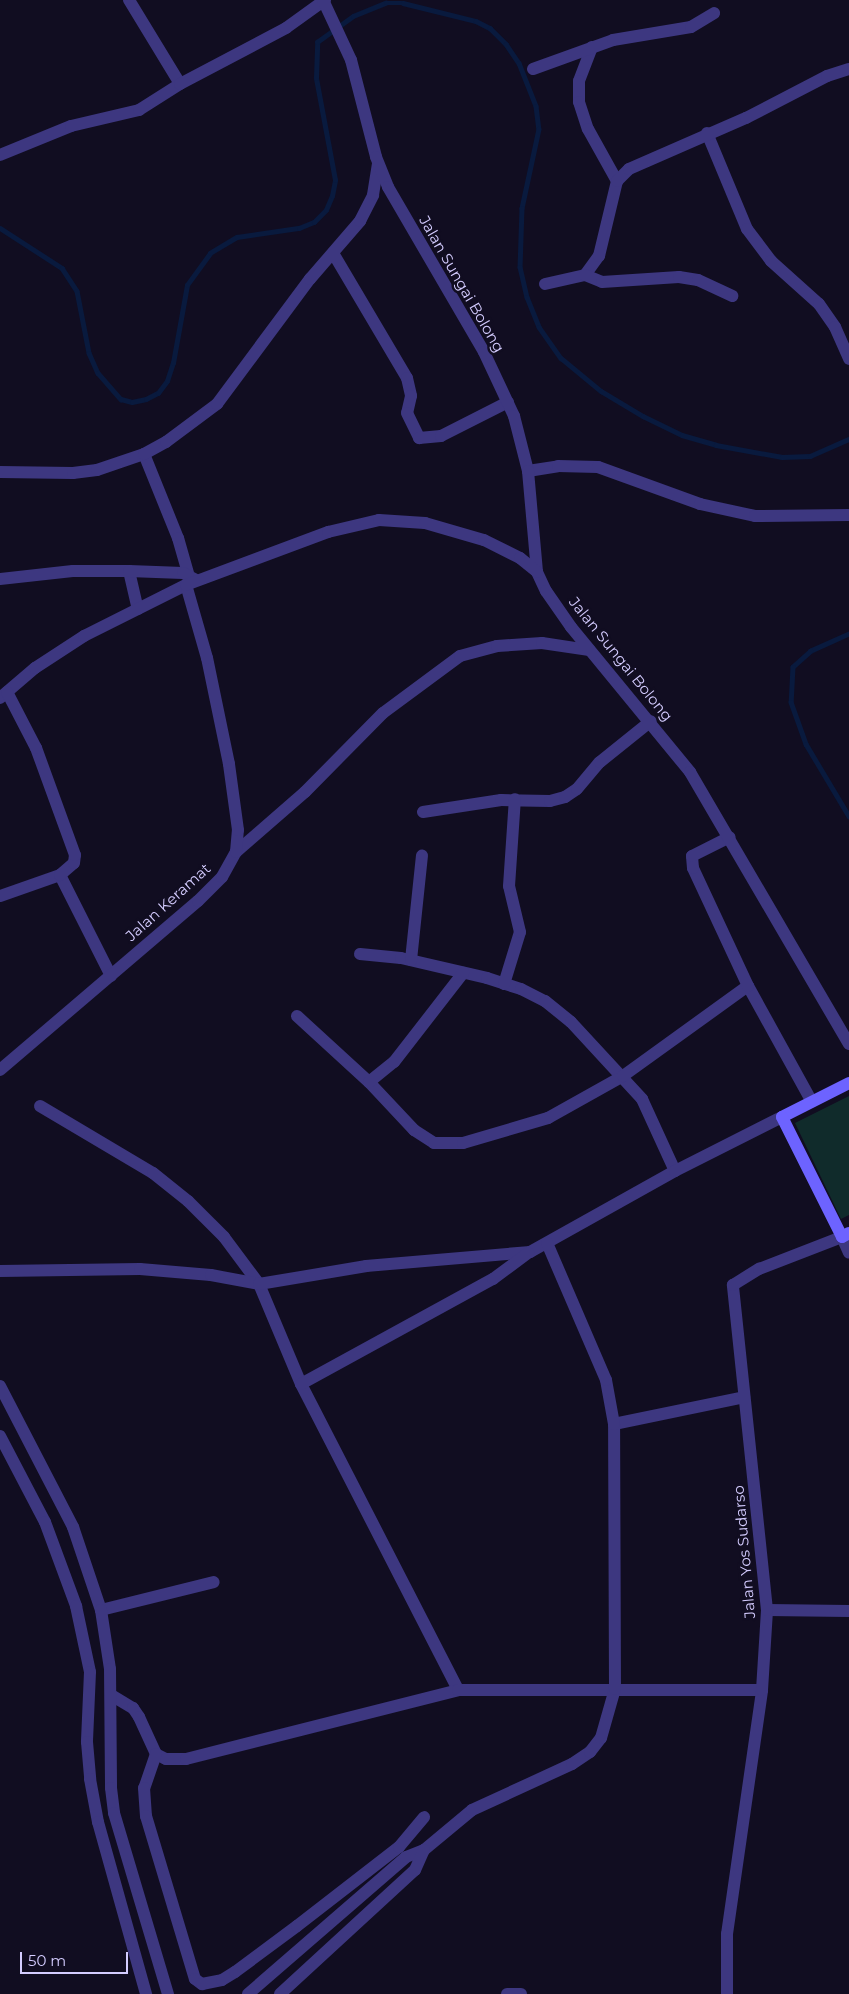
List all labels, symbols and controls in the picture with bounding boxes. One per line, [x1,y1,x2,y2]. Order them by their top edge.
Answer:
street label: Jalan Sungai Bolong [416,213,508,355]
street label: Jalan Sungai Bolong [565,593,677,725]
street label: Jalan Keramat [122,859,214,945]
street label: Jalan Yos Sudarso [729,1485,759,1619]
scale bar [22,1942,130,1974]
text: 50 m [28,1951,66,1970]

